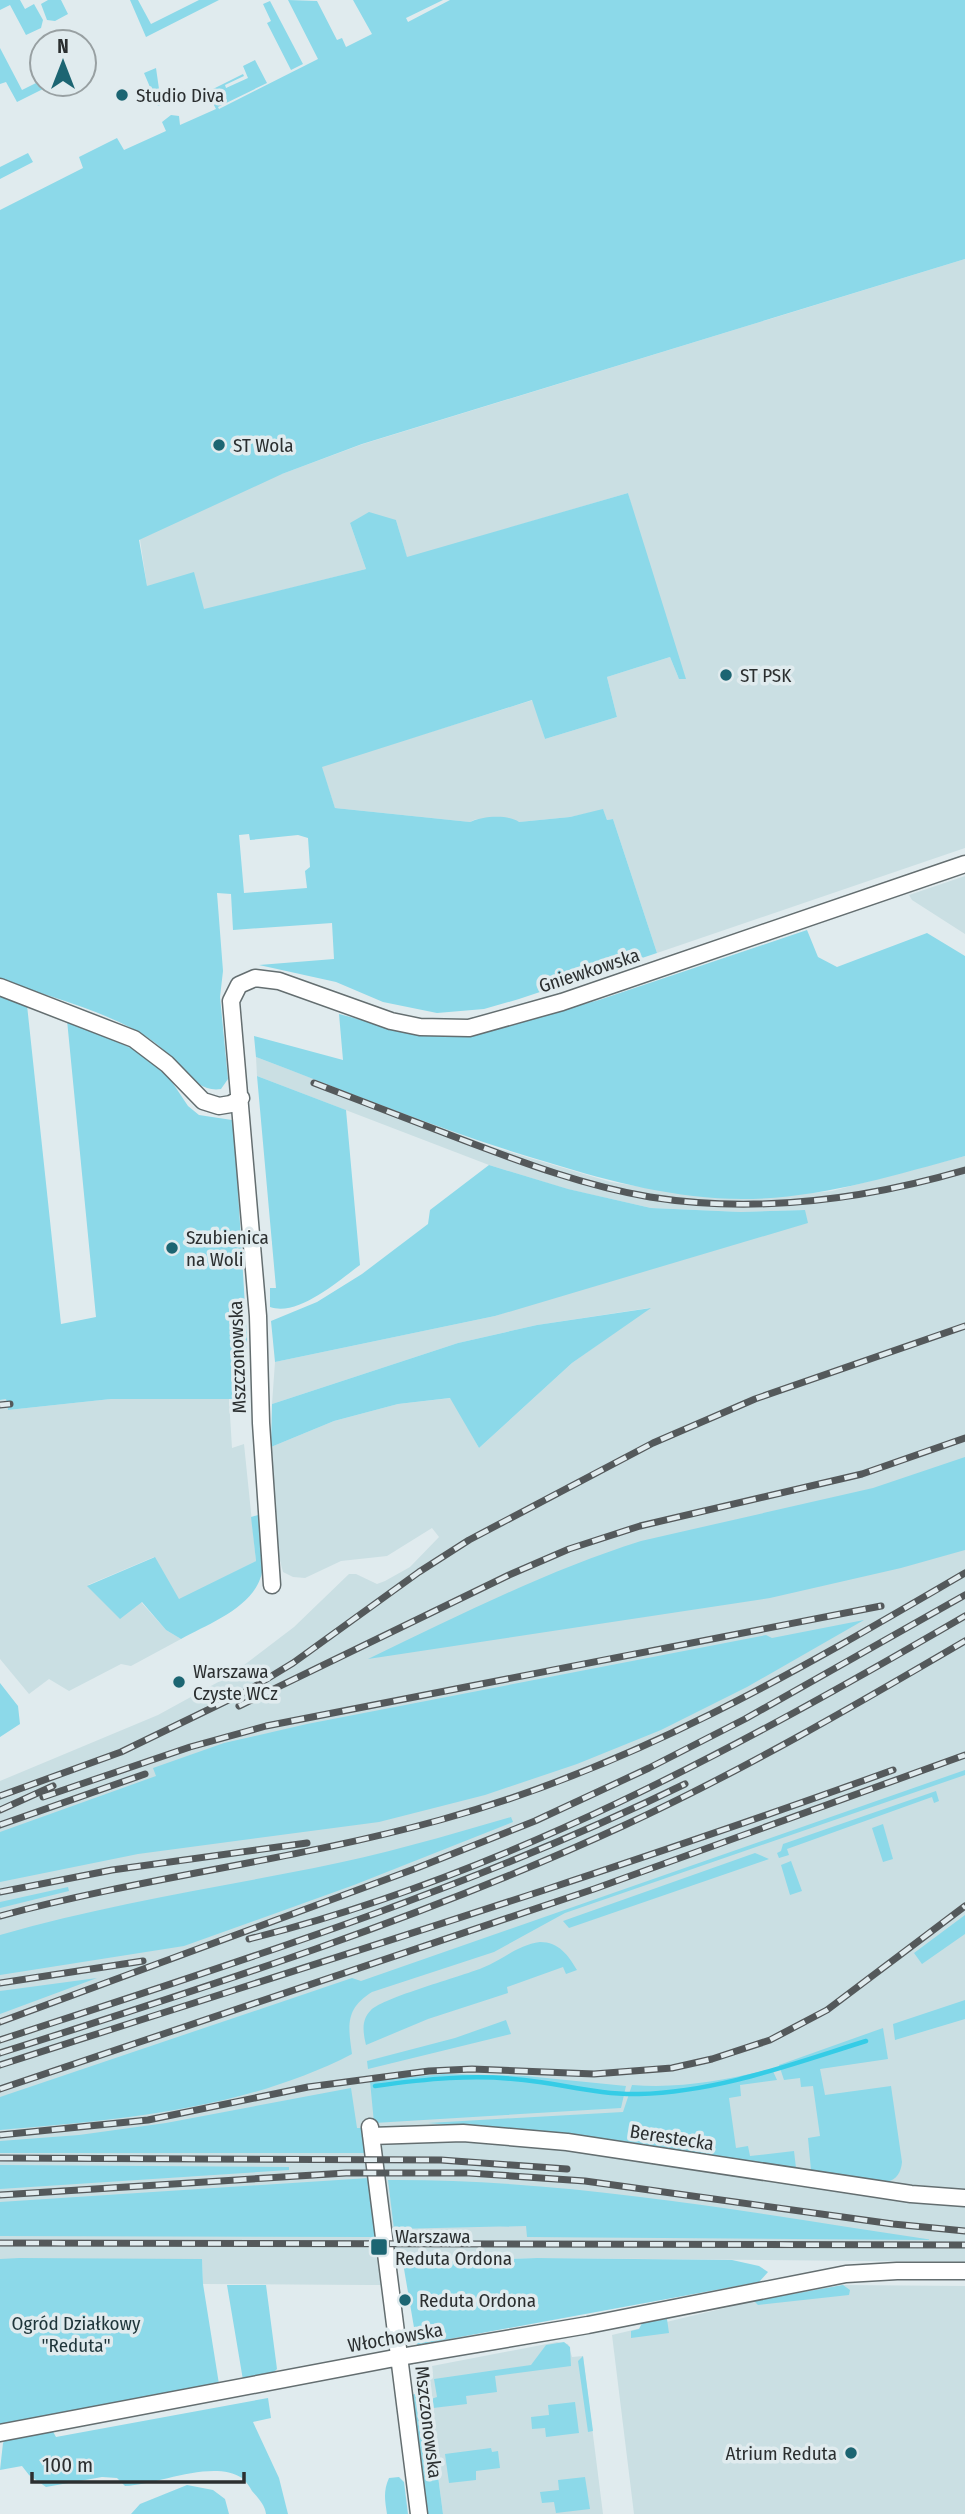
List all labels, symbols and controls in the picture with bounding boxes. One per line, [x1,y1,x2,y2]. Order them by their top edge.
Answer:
north arrow [28,28,98,98]
text: N [57,35,69,58]
place label: Studio Diva [136,84,224,107]
marker: Studio Diva [114,87,130,103]
place label: ST Wola [233,434,294,457]
marker: ST Wola [211,437,227,453]
place label: ST PSK [740,664,792,687]
marker: ST PSK [718,667,734,683]
street label: Gniewkowska [536,943,642,998]
place label: Szubienica na Woli [186,1226,269,1271]
marker: Szubienica na Woli [164,1240,180,1256]
street label: Mszczonowska [224,1300,251,1414]
place label: Warszawa Czyste WCz [193,1660,278,1705]
marker: Warszawa Czyste WCz [171,1674,187,1690]
street label: Berestecka [628,2120,716,2155]
place label: Warszawa Reduta Ordona [395,2225,512,2270]
marker: Warszawa Reduta Ordona [369,2237,389,2257]
place label: Reduta Ordona [419,2289,536,2312]
marker: Reduta Ordona [397,2292,413,2308]
park label: Ogród Działkowy "Reduta" [11,2312,141,2357]
street label: Włochowska [346,2318,444,2357]
street label: Mszczonowska [410,2365,447,2480]
scale bar [32,2440,243,2484]
place label: Atrium Reduta [725,2442,837,2465]
marker: Atrium Reduta [843,2445,859,2461]
text: 100 m [42,2452,93,2478]

